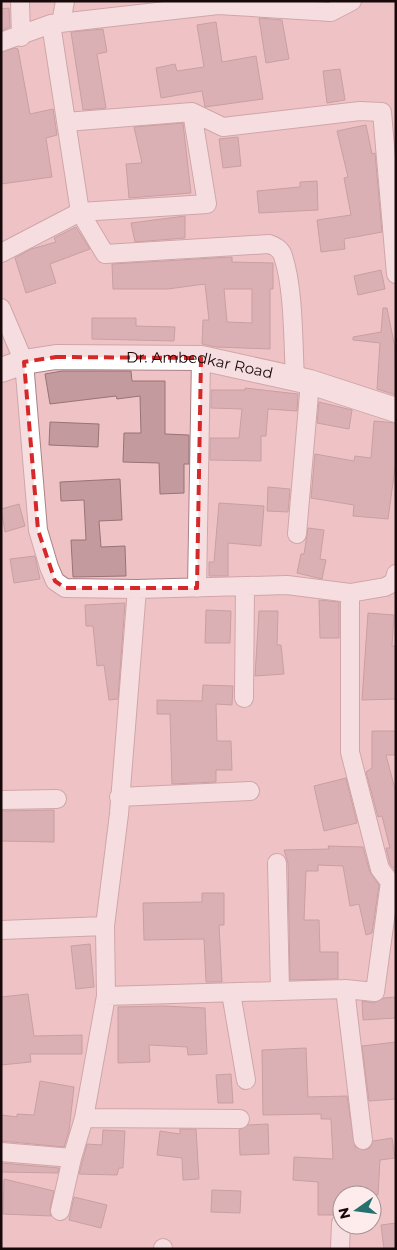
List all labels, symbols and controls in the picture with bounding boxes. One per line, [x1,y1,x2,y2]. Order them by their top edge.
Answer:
street label: Dr. Ambedkar Road [126,347,275,383]
north arrow [332,1185,382,1235]
text: N [334,1205,354,1221]

